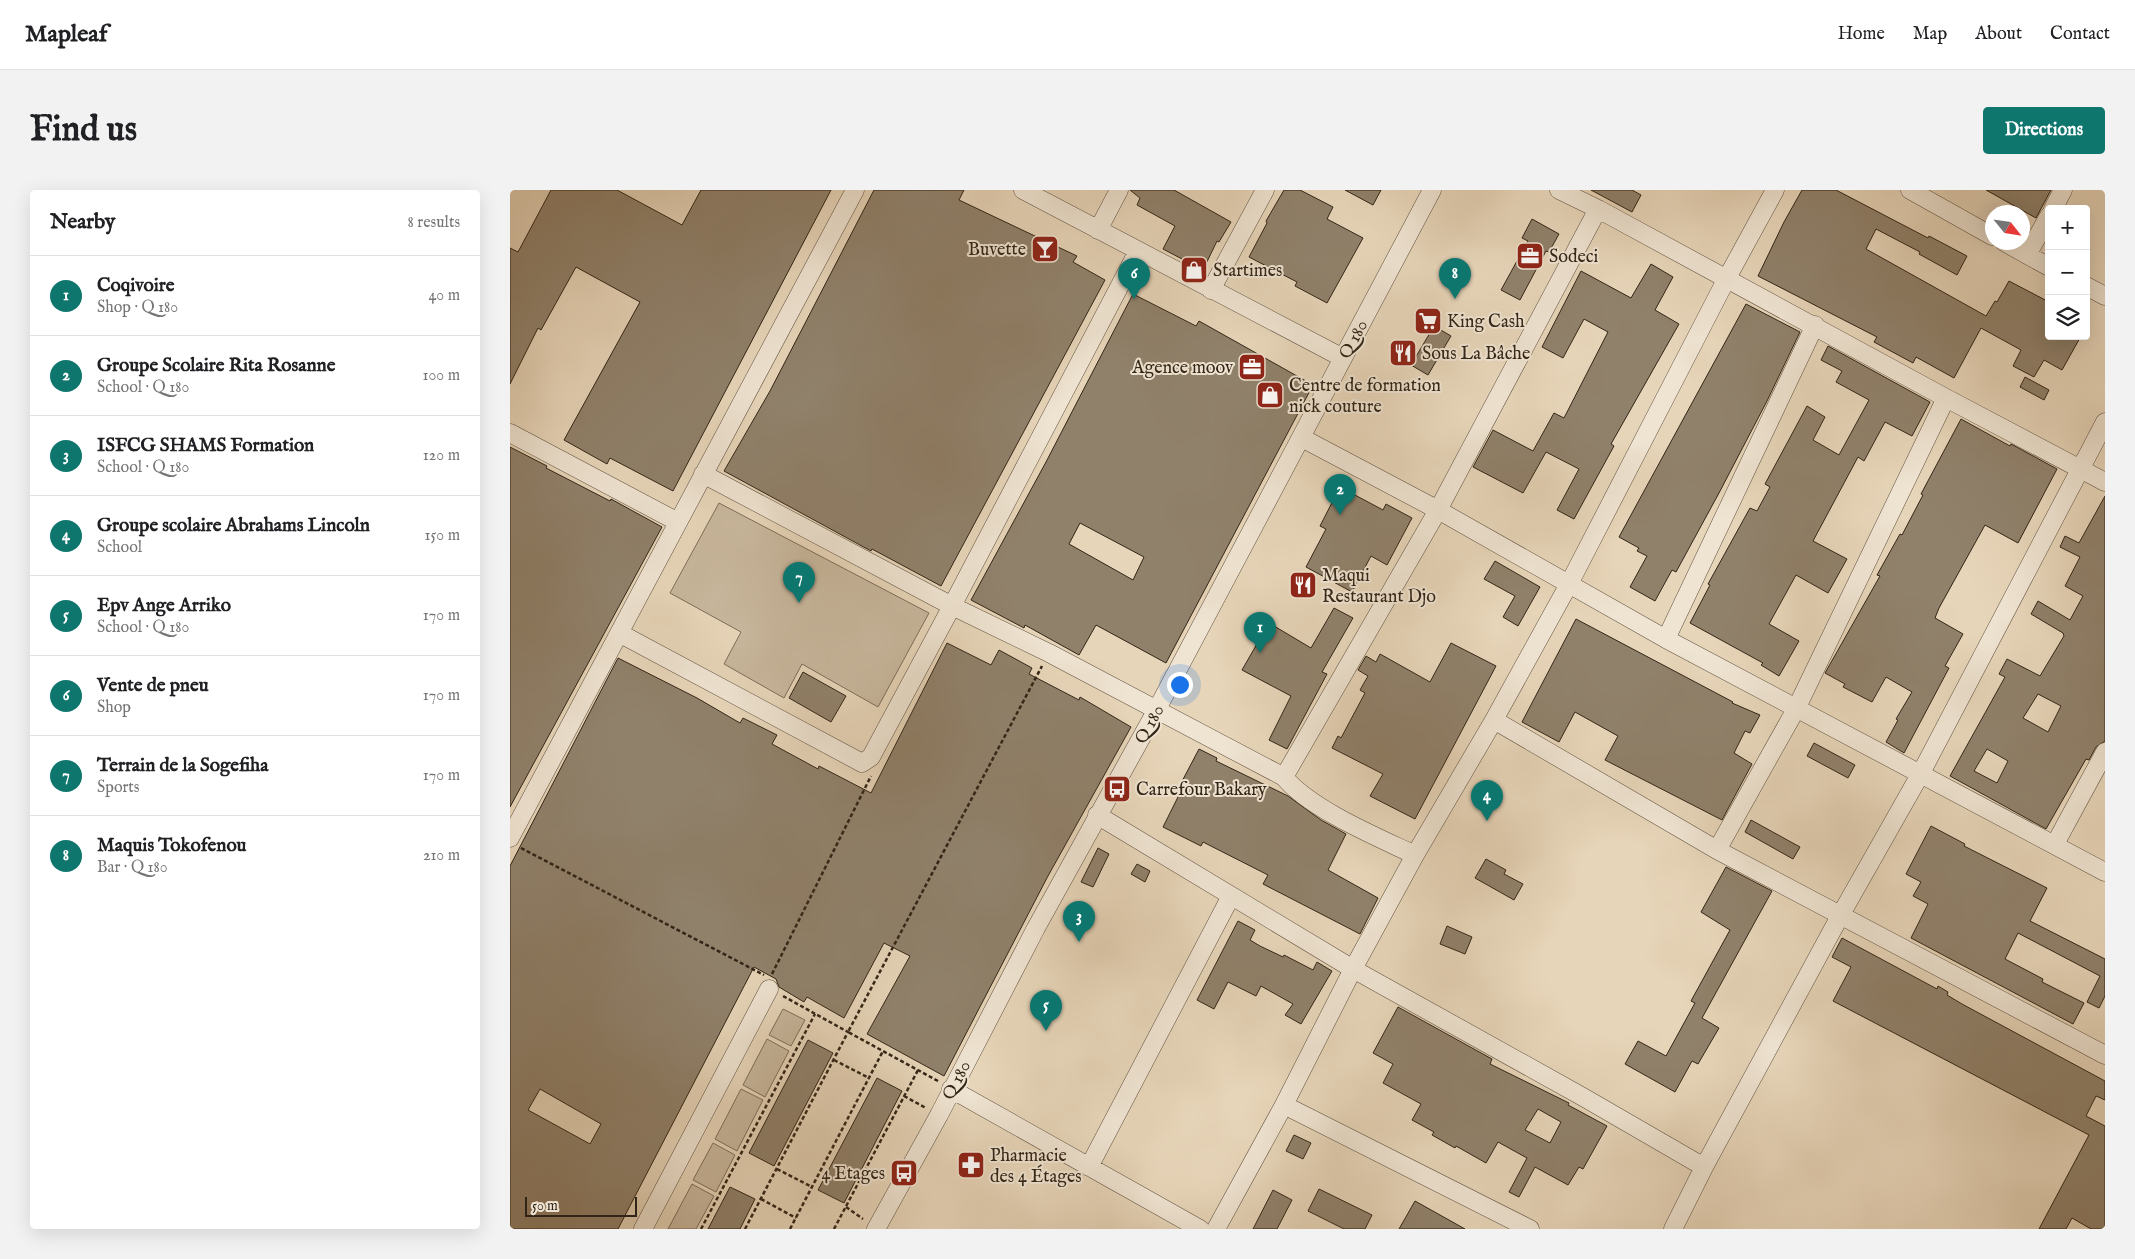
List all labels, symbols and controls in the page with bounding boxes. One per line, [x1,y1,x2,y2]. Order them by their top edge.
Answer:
text: Mapleaf [25,19,107,50]
text: Home [1838,23,1885,46]
text: Map [1913,23,1947,46]
text: About [1975,23,2022,46]
text: Contact [2050,23,2110,46]
button: Directions [1983,107,2105,154]
text: Find us [30,108,137,153]
north arrow [1985,205,2030,250]
map controls [2045,205,2090,340]
button: + [2045,205,2090,250]
text: Nearby [50,209,115,236]
text: 8 results [408,213,460,233]
bar icon: Buvette [1030,234,1060,264]
place label: Buvette [968,239,1026,262]
office icon: Sodeci [1515,241,1545,271]
place label: Sodeci [1549,246,1599,269]
button: − [2045,250,2090,295]
shop icon: Startimes [1179,255,1209,285]
pin: 6 [1118,258,1150,299]
pin: 8 [1439,258,1471,299]
place label: Startimes [1213,260,1282,283]
text: Coqivoire [97,274,174,298]
text: 1 [63,286,69,306]
text: 40 m [428,286,460,306]
button: layers [2045,295,2090,340]
text: Shop · Q 180 [97,298,178,318]
supermarket icon: King Cash [1413,306,1443,336]
place label: King Cash [1447,311,1525,334]
street label: Q 180 [1334,316,1374,363]
restaurant icon: Sous La Bâche [1388,338,1418,368]
place label: Sous La Bâche [1422,343,1530,366]
office icon: Agence moov [1237,352,1267,382]
text: Groupe Scolaire Rita Rosanne [97,354,335,378]
place label: Agence moov [1131,357,1234,380]
text: 2 [62,366,70,386]
text: 100 m [423,366,460,386]
place label: Centre de formation nick couture [1289,375,1441,419]
text: School · Q 180 [97,378,189,398]
shop icon: Centre de formation nick couture [1255,380,1285,410]
text: ISFCG SHAMS Formation [97,434,314,458]
text: 3 [63,446,69,466]
text: 120 m [423,446,460,466]
text: School · Q 180 [97,458,189,478]
pin: 2 [1324,474,1356,515]
text: Groupe scolaire Abrahams Lincoln [97,514,370,538]
text: 4 [62,526,70,546]
text: 150 m [425,526,460,546]
text: School [97,538,142,558]
pin: 7 [783,562,815,603]
place label: Maqui Restaurant Djo [1322,565,1436,609]
restaurant icon: Maqui Restaurant Djo [1288,570,1318,600]
text: Epv Ange Arriko [97,594,231,618]
text: 5 [63,606,69,626]
text: 170 m [423,606,460,626]
pin: 1 [1244,612,1276,653]
text: School · Q 180 [97,618,189,638]
your location [1167,672,1193,698]
text: Vente de pneu [97,674,209,698]
text: 6 [63,686,69,706]
text: 170 m [423,686,460,706]
text: Shop [97,698,131,718]
street label: Q 180 [1130,701,1170,748]
text: Terrain de la Sogefiha [97,754,268,778]
text: 7 [62,766,70,786]
text: 170 m [423,766,460,786]
bus stop icon: Carrefour Bakary [1102,774,1132,804]
text: Sports [97,778,139,798]
place label: Carrefour Bakary [1136,779,1267,802]
pin: 4 [1471,780,1503,821]
text: Maquis Tokofenou [97,834,246,858]
text: 8 [63,846,69,866]
text: 210 m [423,846,460,866]
text: Bar · Q 180 [97,858,168,878]
pin: 3 [1063,901,1095,942]
pin: 5 [1030,990,1062,1031]
street label: Q 180 [938,1057,977,1104]
place label: Pharmacie des 4 Étages [990,1145,1082,1189]
pharmacy icon: Pharmacie des 4 Étages [956,1150,986,1180]
bus stop icon: 4 Etages [889,1158,919,1188]
place label: 4 Etages [821,1163,885,1186]
scale bar [525,1194,638,1217]
text: 50 m [532,1197,558,1215]

